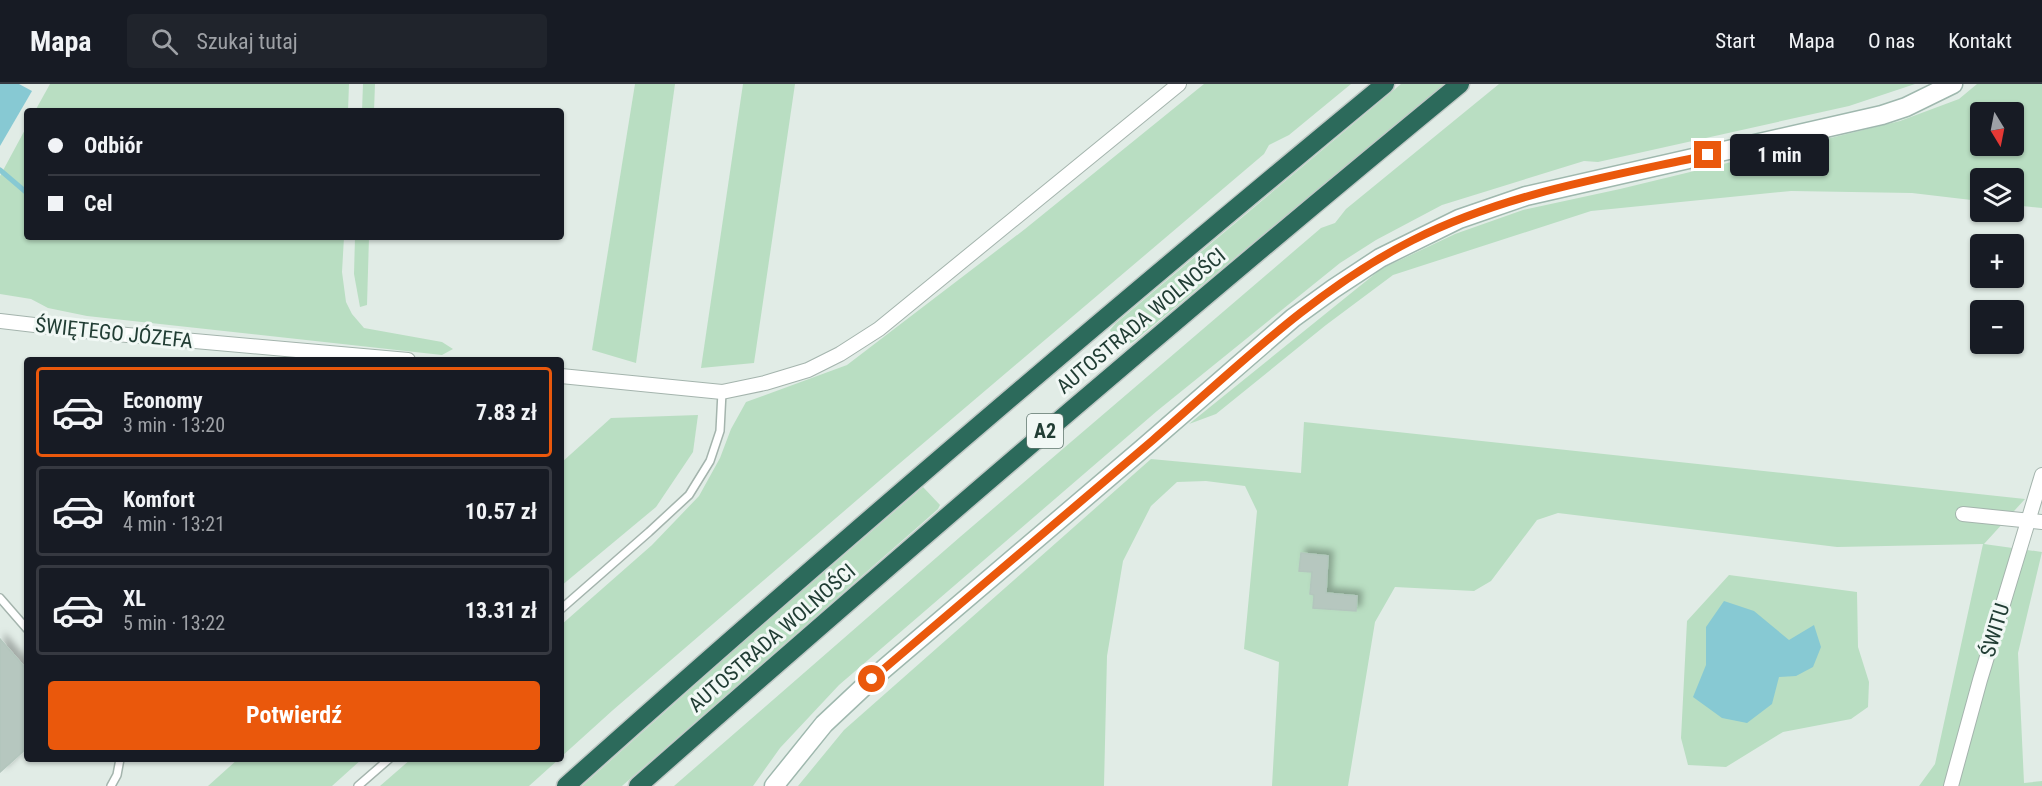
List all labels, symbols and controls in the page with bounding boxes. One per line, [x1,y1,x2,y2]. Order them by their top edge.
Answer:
search box [127,14,547,68]
text: Mapa [30,25,91,58]
icon: search [148,25,181,58]
text: Szukaj tutaj [196,29,298,54]
text: Start [1715,29,1756,53]
text: Mapa [1789,29,1835,53]
text: O nas [1868,29,1915,53]
text: Kontakt [1948,29,2012,53]
north arrow [1970,102,2024,156]
map controls [1970,102,2024,354]
text: Odbiór [84,133,143,158]
callout: 1 min [1729,134,1828,176]
route end [1694,141,1721,168]
text: 1 min [1757,143,1802,167]
button: layers [1970,168,2024,222]
text: Cel [84,191,113,216]
button: + [1970,234,2024,288]
street label: AUTOSTRADA WOLNOŚCI [1052,243,1230,399]
button: − [1970,300,2024,354]
street label: ŚWIĘTEGO JÓZEFA [34,313,194,353]
icon: car [51,385,105,439]
text: Economy [123,388,203,413]
text: 7.83 zł [476,400,537,425]
text: 3 min · 13:20 [123,413,225,437]
road number: A2 [1027,414,1063,448]
icon: car [51,484,105,538]
text: Komfort [123,487,195,512]
text: 10.57 zł [465,499,537,524]
text: 4 min · 13:21 [123,512,225,536]
street label: AUTOSTRADA WOLNOŚCI [684,559,860,717]
icon: car [51,583,105,637]
text: XL [123,586,146,611]
text: 13.31 zł [465,598,537,623]
street label: ŚWITU [1976,600,2014,660]
text: 5 min · 13:22 [123,611,225,635]
route start [858,665,885,692]
button: Potwierdź [48,681,540,750]

